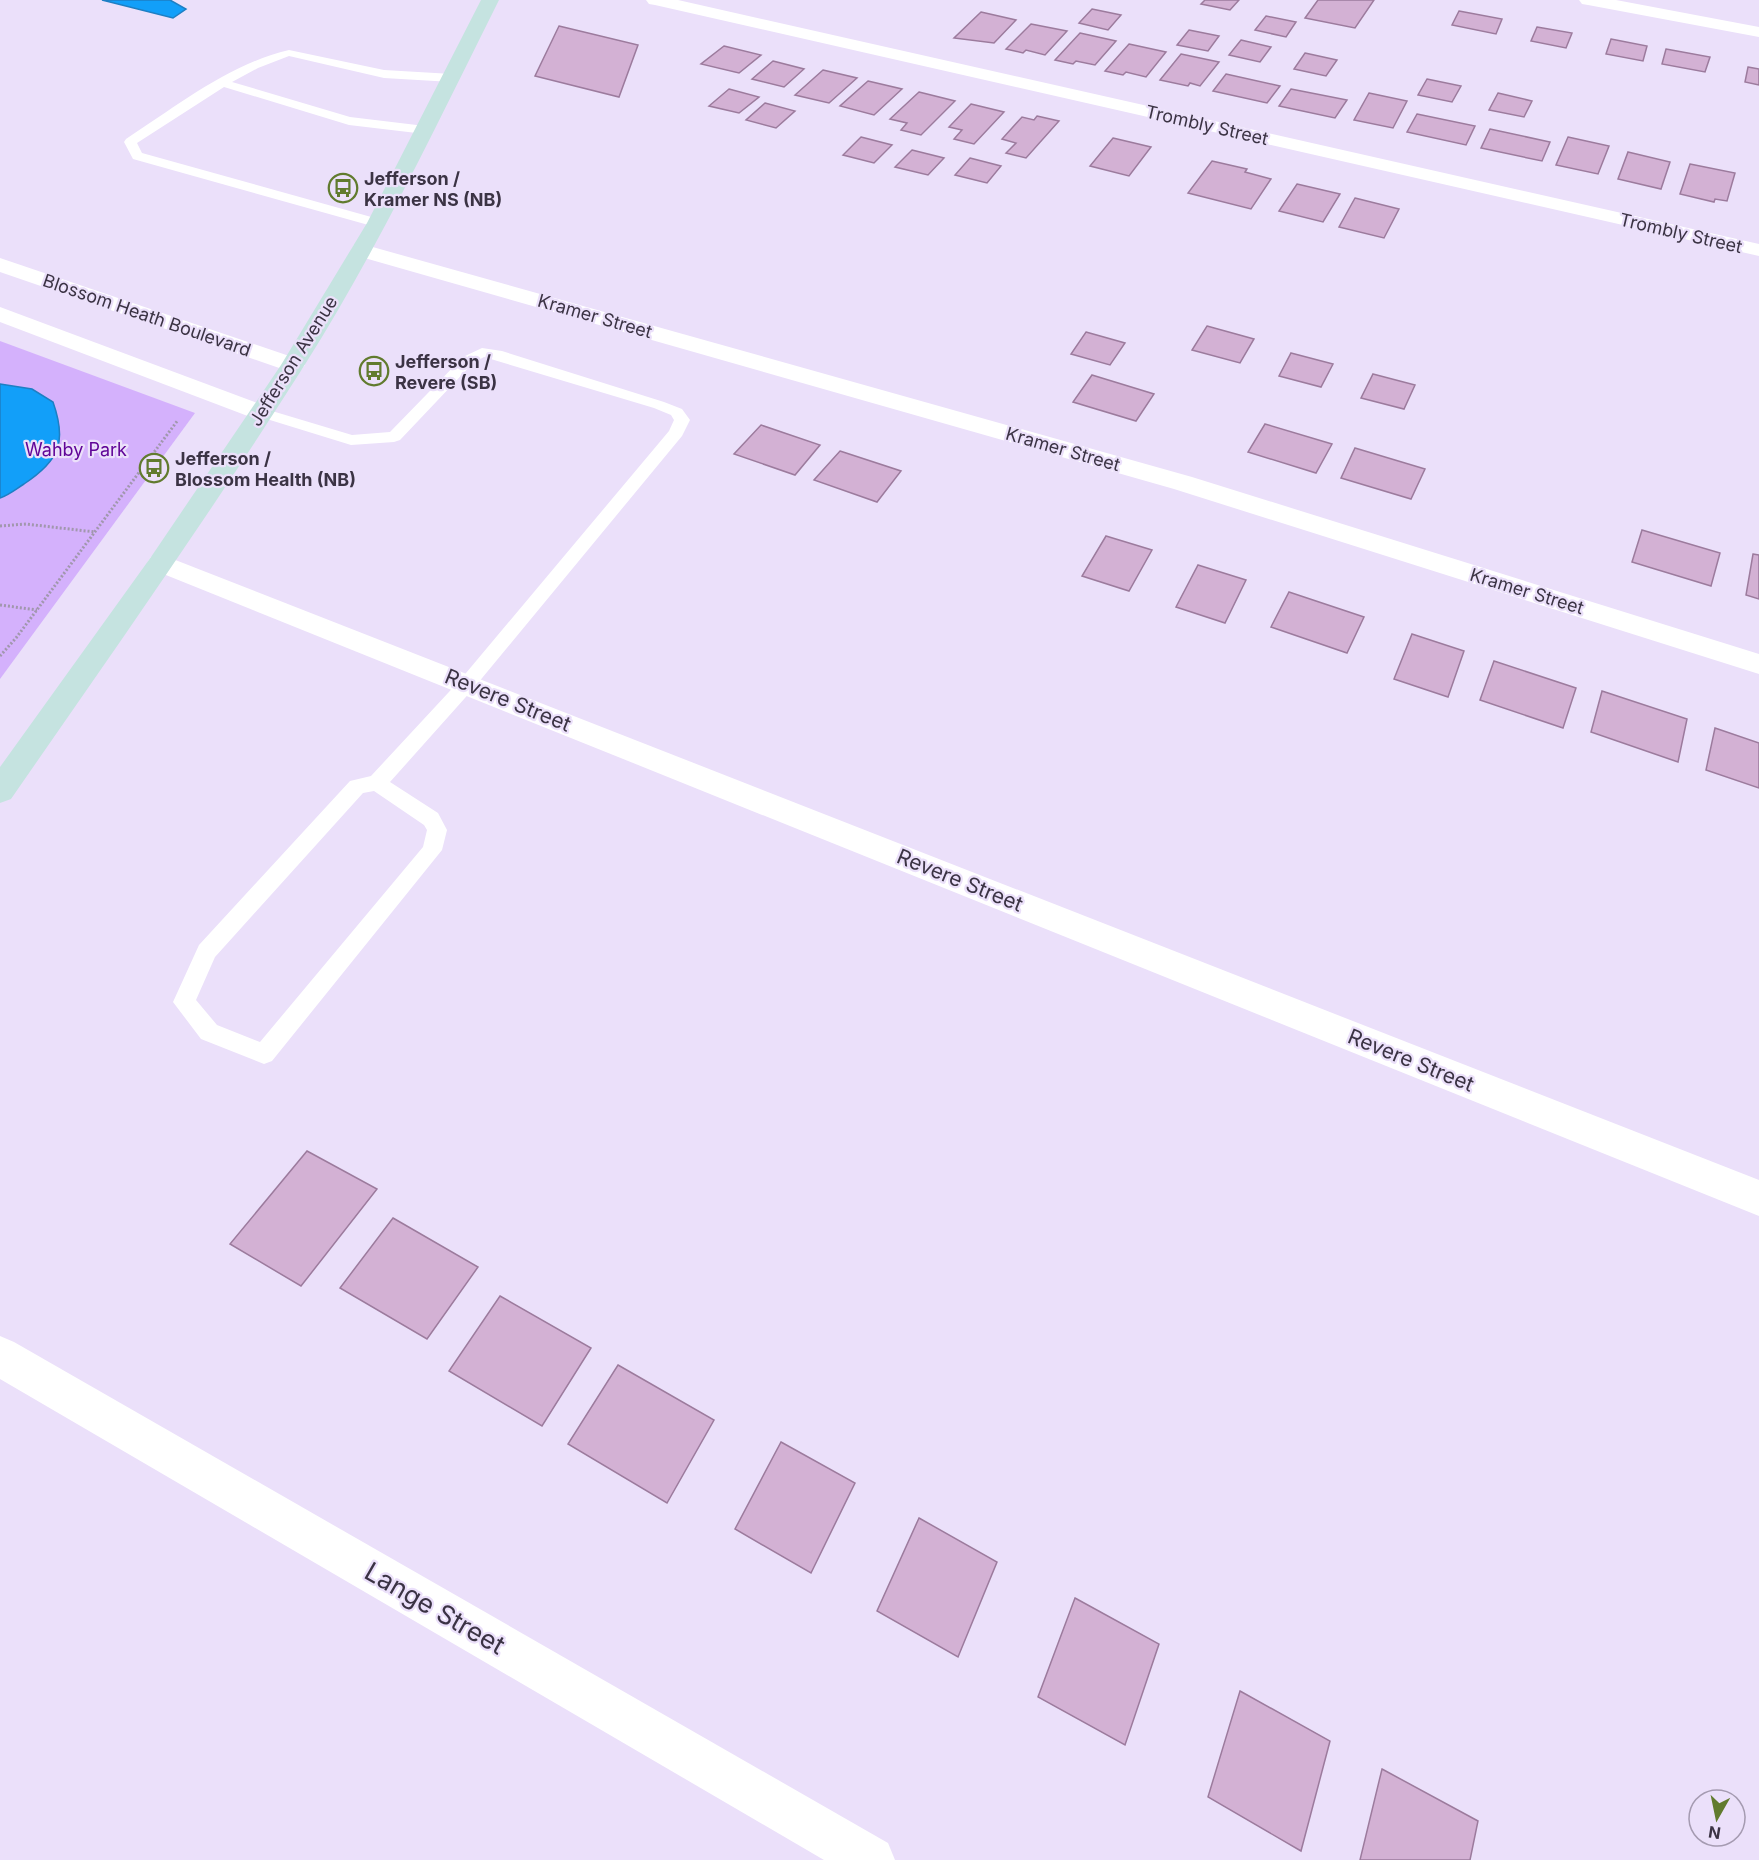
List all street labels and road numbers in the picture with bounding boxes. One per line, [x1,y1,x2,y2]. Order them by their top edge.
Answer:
street label: Trombly Street [1144,101,1270,149]
street label: Trombly Street [1618,209,1744,257]
street label: Blossom Heath Boulevard [40,269,254,361]
street label: Kramer Street [535,290,655,342]
street label: Jefferson Avenue [245,292,341,430]
street label: Kramer Street [1003,423,1123,475]
street label: Kramer Street [1468,564,1587,618]
street label: Revere Street [441,663,575,737]
street label: Revere Street [893,843,1027,917]
street label: Revere Street [1344,1023,1478,1097]
street label: Lange Street [360,1555,510,1661]

